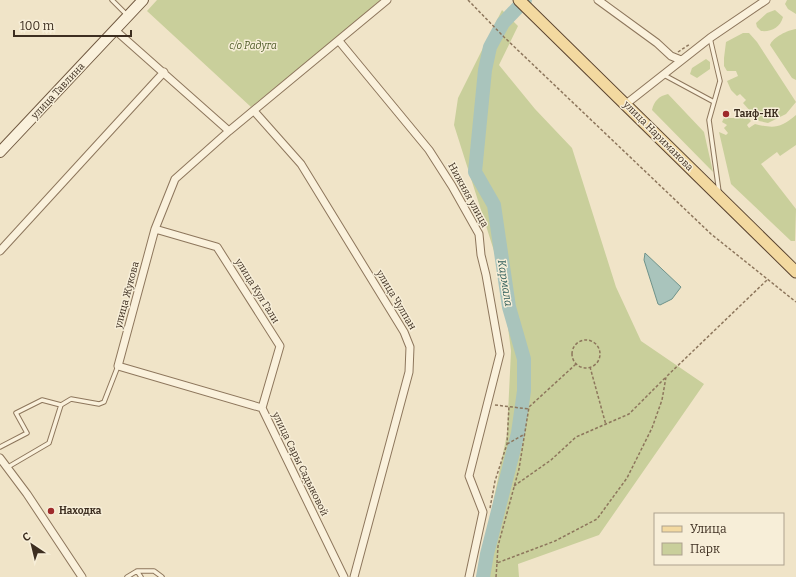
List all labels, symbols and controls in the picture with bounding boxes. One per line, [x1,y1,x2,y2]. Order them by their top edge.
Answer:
scale bar [14,12,131,38]
text: 100 m [20,19,55,33]
park label: с/о Радуга [229,40,277,52]
street label: улица Тавлина [28,60,87,122]
street label: улица Нариманова [620,98,696,174]
place label: Таиф-НК [734,108,780,120]
marker: Таиф-НК [721,109,731,119]
street label: Нижняя улица [445,161,491,230]
street label: улица Кул Гали [232,256,282,326]
water label: Кармала [495,259,515,307]
street label: улица Жукова [112,260,142,331]
street label: улица Чулпан [373,267,419,332]
street label: улица Сары Садыковой [269,409,331,518]
place label: Находка [59,505,102,517]
marker: Находка [46,506,56,516]
legend [654,513,784,565]
text: Улица [690,522,727,536]
north arrow [12,525,52,565]
text: С [20,530,33,545]
text: Парк [690,542,720,556]

